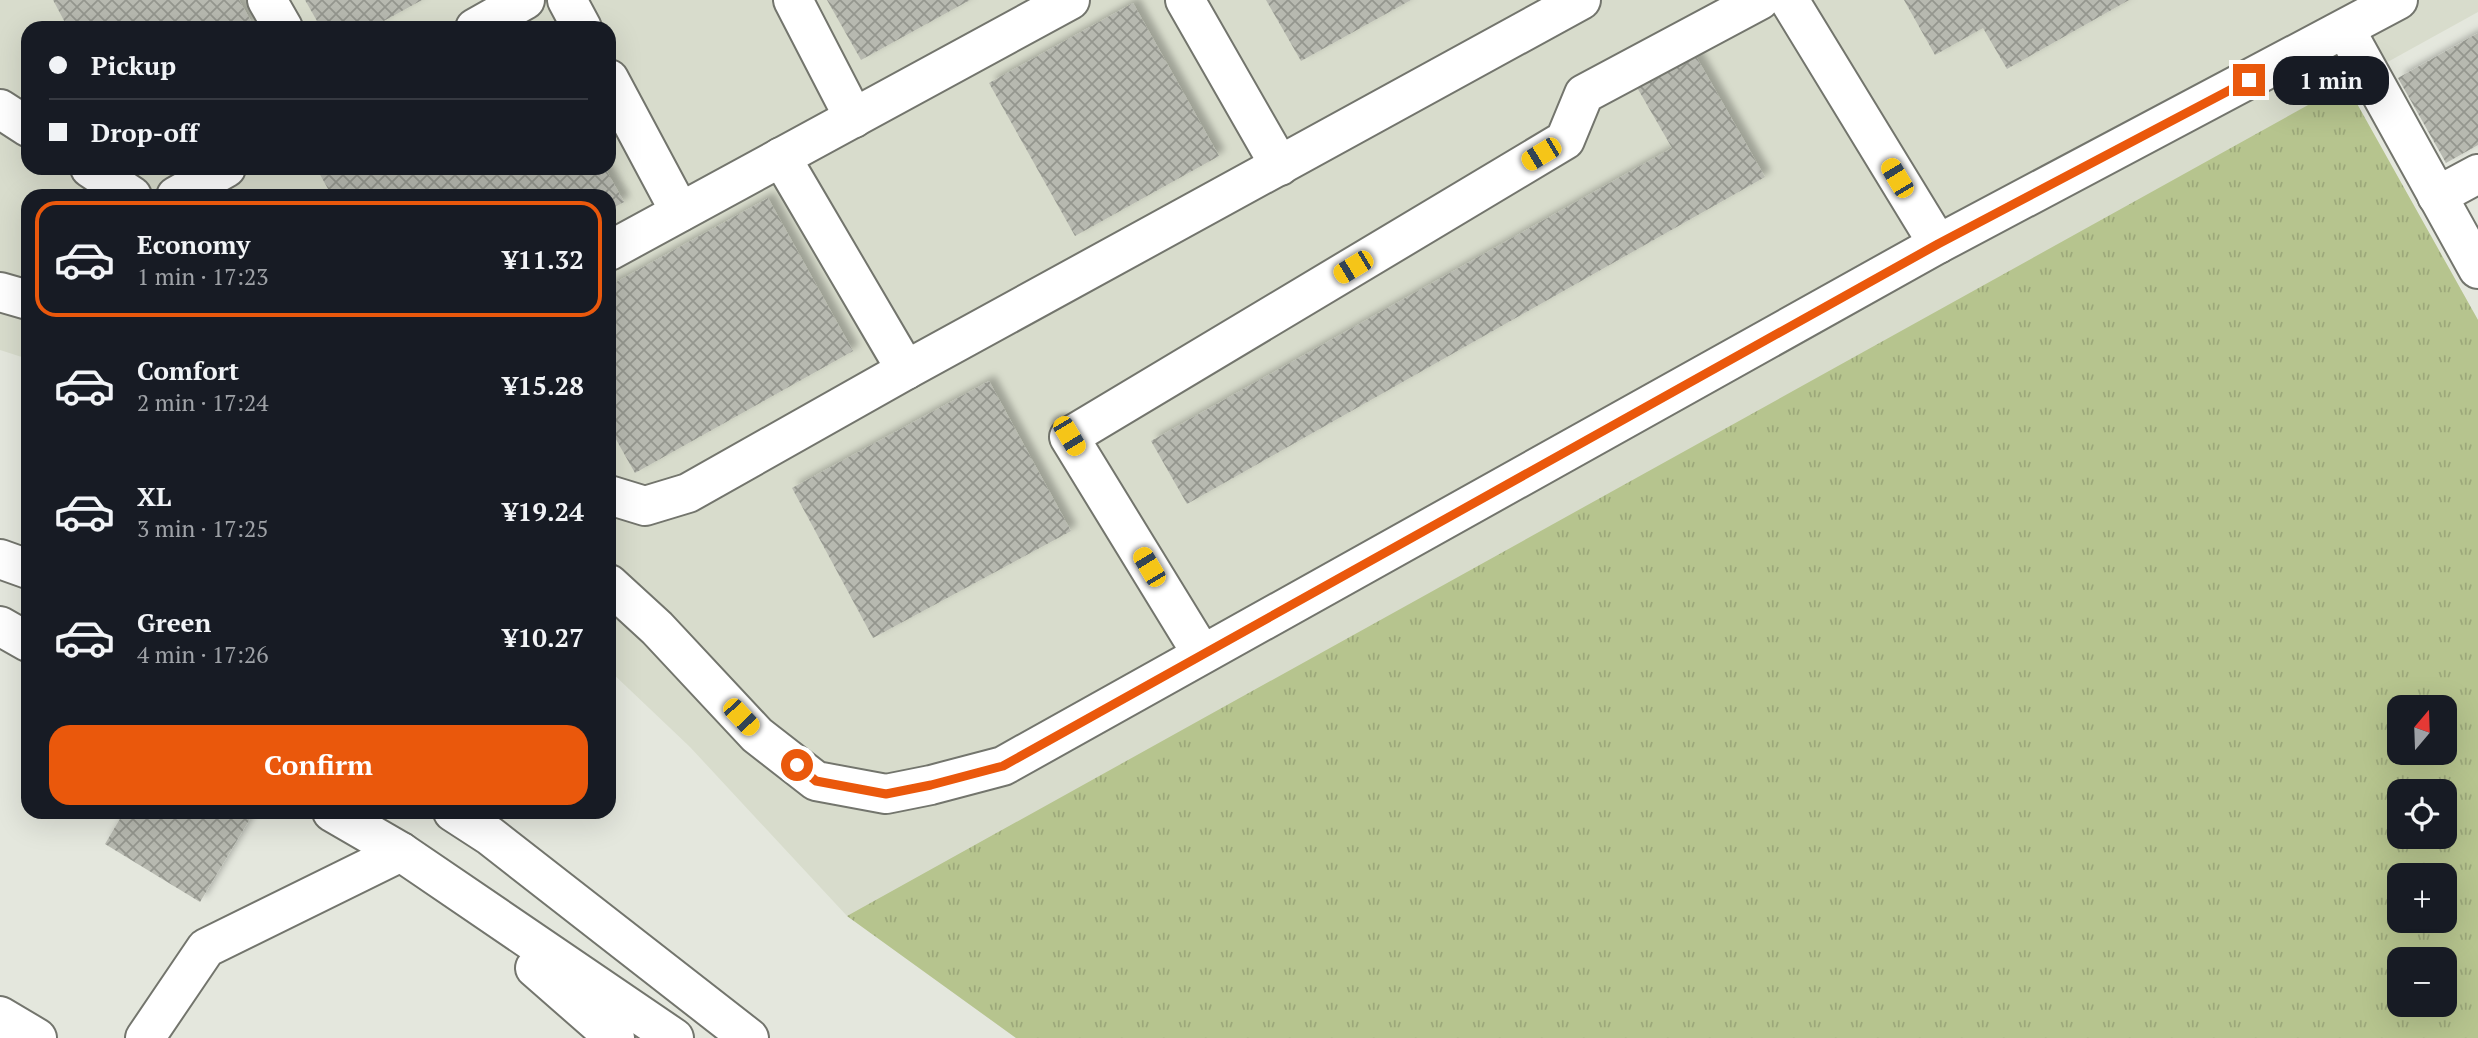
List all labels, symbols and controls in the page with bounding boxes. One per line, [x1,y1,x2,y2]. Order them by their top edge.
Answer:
text: Pickup [91,48,176,82]
callout: 1 min [2274,56,2389,104]
route end [2233,64,2265,96]
text: 1 min [2300,65,2362,96]
text: Drop-off [91,115,198,149]
car [1518,134,1565,174]
car [1878,155,1917,201]
text: Economy [137,227,250,261]
icon: car [53,228,116,291]
text: ¥11.32 [503,242,584,276]
car [1330,247,1377,287]
text: 1 min · 17:23 [137,261,269,292]
text: Comfort [137,353,239,387]
icon: car [53,354,116,417]
text: ¥15.28 [503,368,584,402]
text: 2 min · 17:24 [137,387,269,418]
car [1050,413,1089,459]
text: XL [137,479,171,513]
icon: car [53,480,116,543]
text: ¥19.24 [503,494,584,528]
text: 3 min · 17:25 [137,513,269,544]
car [1130,544,1169,590]
text: Green [137,605,211,639]
icon: car [53,606,116,669]
text: ¥10.27 [503,620,584,654]
text: 4 min · 17:26 [137,639,269,670]
car [719,694,764,740]
north arrow [2387,695,2457,765]
map controls [2387,695,2457,1017]
button: Confirm [49,725,588,805]
route start [781,749,813,781]
button: locate [2387,779,2457,849]
button: + [2387,863,2457,933]
button: − [2387,947,2457,1017]

